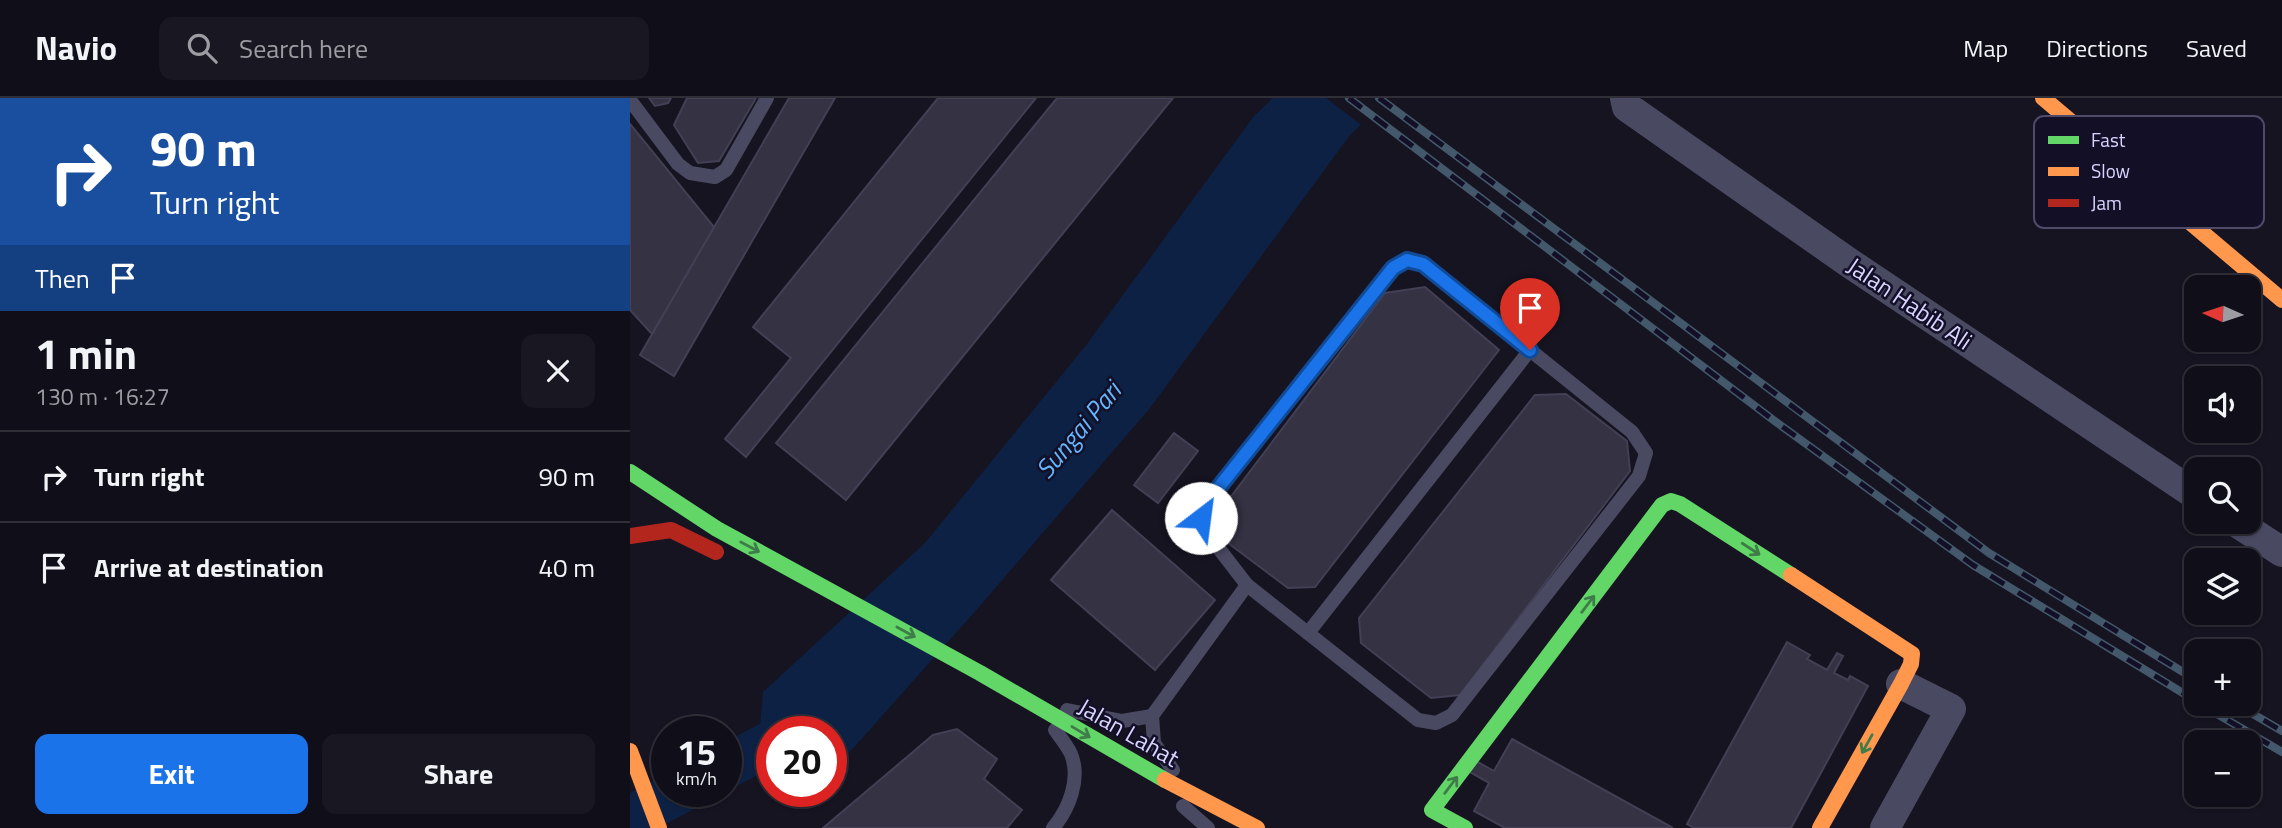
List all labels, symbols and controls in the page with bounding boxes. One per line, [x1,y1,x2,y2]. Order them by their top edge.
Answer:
search box [159,17,649,80]
text: Navio [35,23,117,73]
icon: search [183,29,221,67]
text: Search here [239,29,368,68]
text: Map [1963,30,2008,66]
text: Directions [2046,30,2148,66]
text: Saved [2186,30,2247,66]
text: 90 m [150,110,257,185]
legend [2034,116,2264,228]
text: Fast [2091,125,2126,154]
icon: right [35,126,126,217]
text: Slow [2091,156,2130,185]
text: Turn right [150,178,279,226]
text: Jam [2091,188,2122,217]
street label: Jalan Habib Ali [1840,248,1980,358]
text: Then [35,259,90,298]
icon: arrive [104,259,142,297]
north arrow [2184,275,2261,352]
map controls [2184,275,2261,807]
pin [1500,278,1560,350]
icon: arrive [1511,289,1549,327]
text: 1 min [35,321,137,385]
button: close [521,334,595,408]
button: sound [2184,366,2261,443]
water label: Sungai Pari [1026,371,1132,487]
text: 130 m · 16:27 [35,379,170,414]
text: Turn right [94,457,205,496]
text: 90 m [538,457,595,496]
button: search [2184,457,2261,534]
icon: right [35,458,73,496]
position arrow [1164,481,1238,555]
one-way arrow [739,541,760,554]
one-way arrow [1741,543,1761,557]
text: Arrive at destination [94,548,324,587]
text: 40 m [538,548,595,587]
button: layers [2184,548,2261,625]
icon: arrive [35,549,73,587]
one-way arrow [1580,595,1595,613]
one-way arrow [895,625,915,639]
button: + [2184,639,2261,716]
street label: Jalan Lahat [1072,689,1187,776]
speed limit sign: 20 [756,716,847,807]
text: 15 [677,725,716,779]
one-way arrow [1071,725,1091,739]
button: − [2184,730,2261,807]
one-way arrow [1860,733,1873,754]
button: Exit [35,734,308,814]
button: Share [322,734,595,814]
text: km/h [676,765,717,792]
one-way arrow [1443,776,1458,795]

